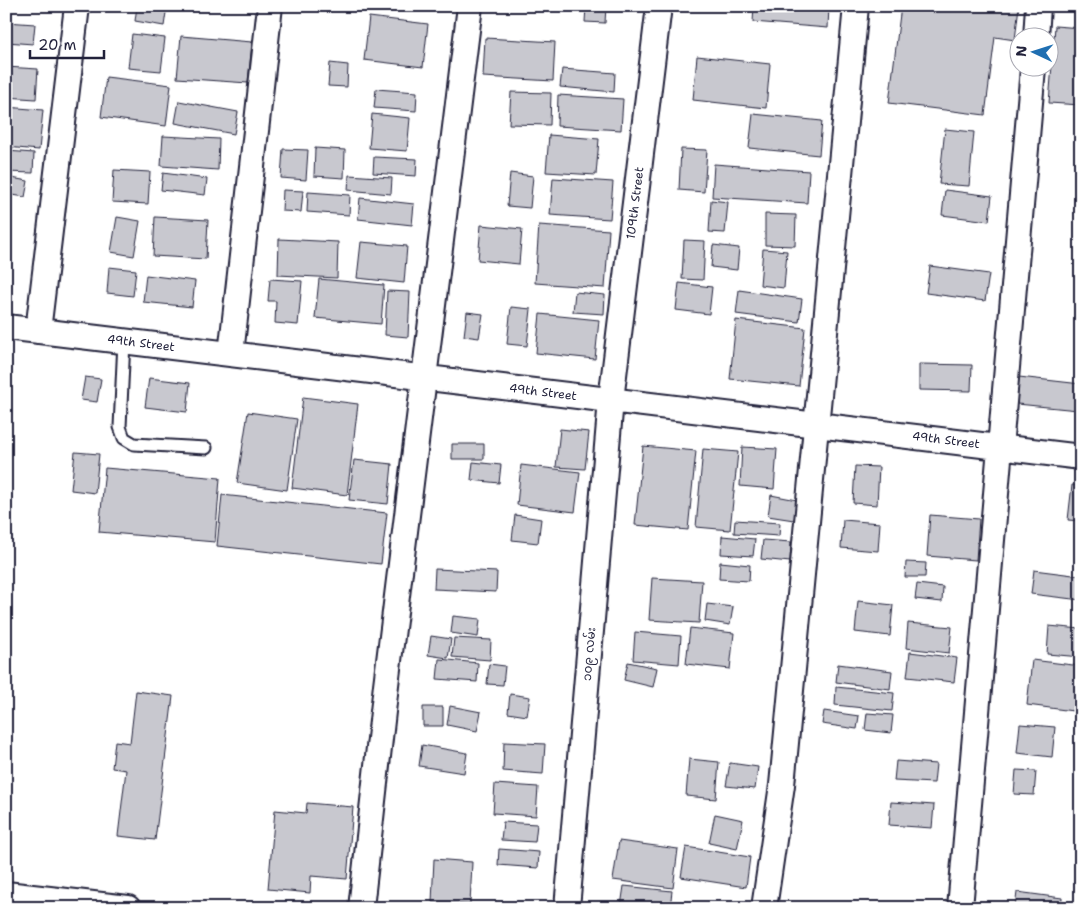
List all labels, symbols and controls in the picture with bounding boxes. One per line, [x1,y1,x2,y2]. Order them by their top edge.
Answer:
scale bar [30,28,104,60]
north arrow [1010,28,1060,78]
text: 20 m [38,35,77,55]
text: N [1012,45,1030,57]
street label: 109th Street [623,166,647,240]
street label: 49th Street [106,331,176,355]
street label: 49th Street [508,380,578,404]
street label: 49th Street [911,428,981,452]
street label: ၁၀၉ လမ်း [578,626,601,682]

